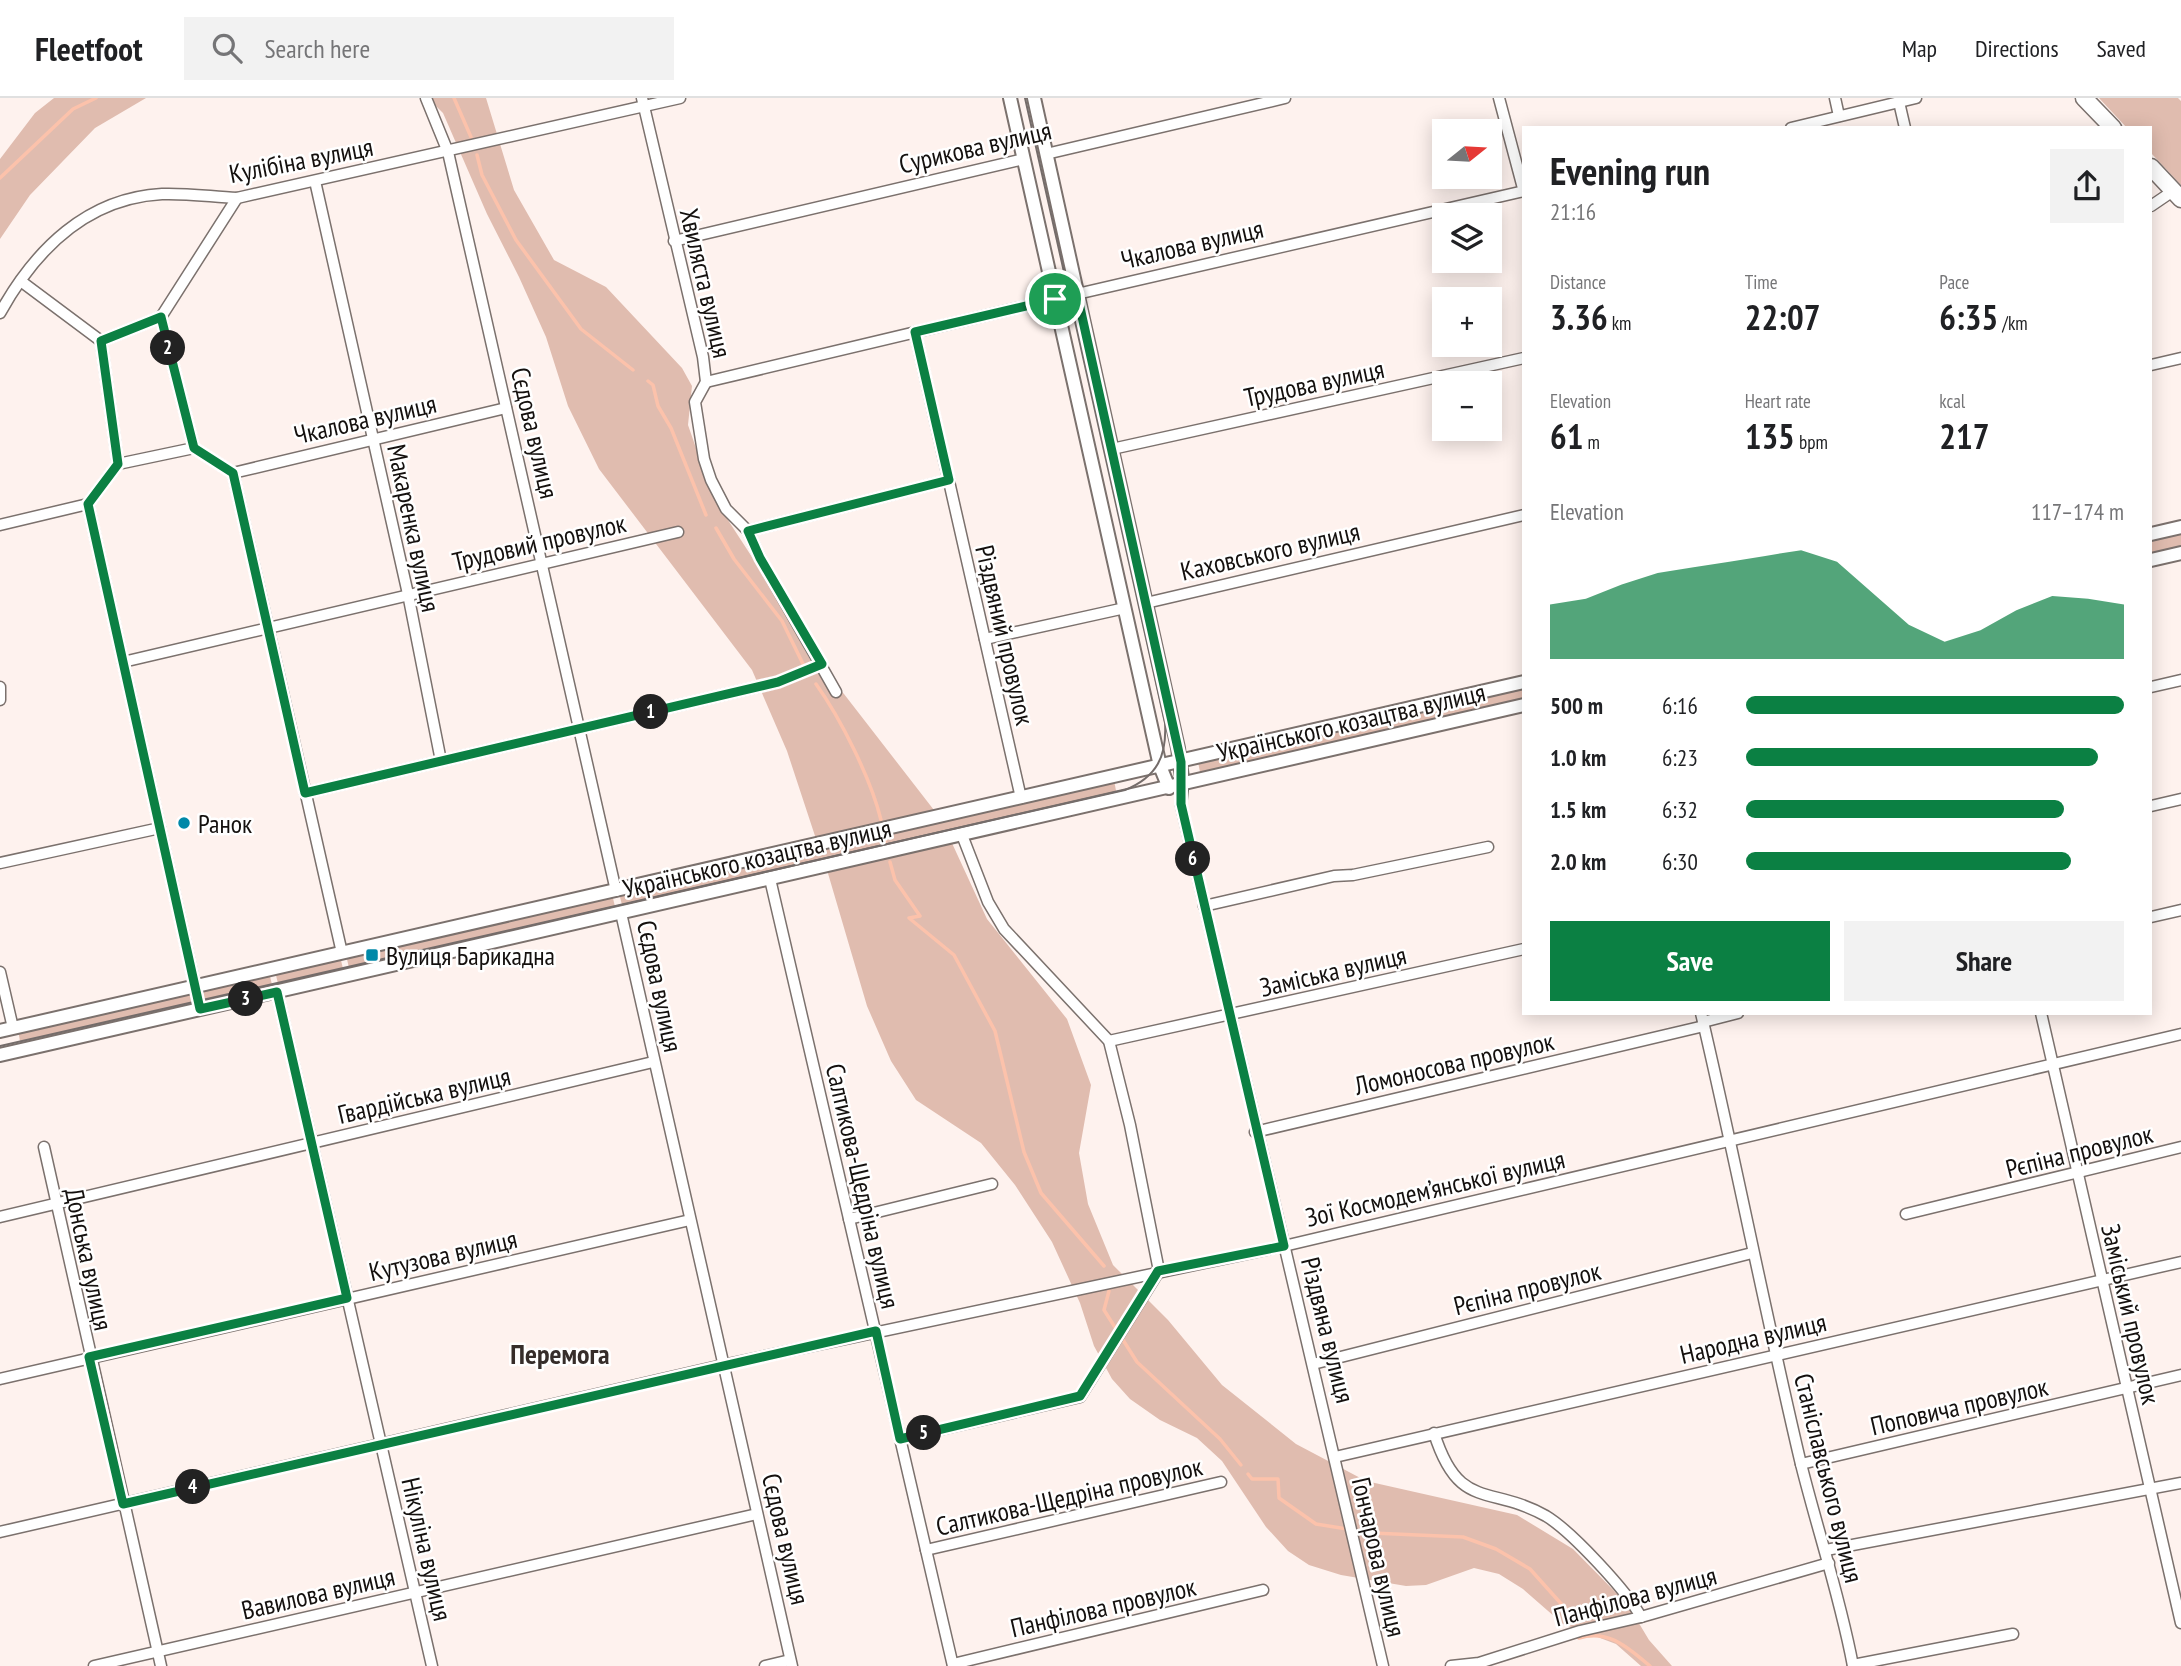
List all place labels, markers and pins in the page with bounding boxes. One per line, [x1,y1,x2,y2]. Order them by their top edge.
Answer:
pin [1025,269,1085,329]
pin: 2 [150,330,186,366]
pin: 1 [634,694,668,730]
place label: Ранок [198,807,252,840]
marker: Ранок [176,815,192,831]
pin: 6 [1176,842,1210,876]
place label: Вулиця Барикадна [386,939,555,972]
marker: Вулиця Барикадна [364,947,380,963]
pin: 3 [229,982,264,1016]
pin: 5 [906,1416,942,1450]
pin: 4 [176,1470,210,1504]

